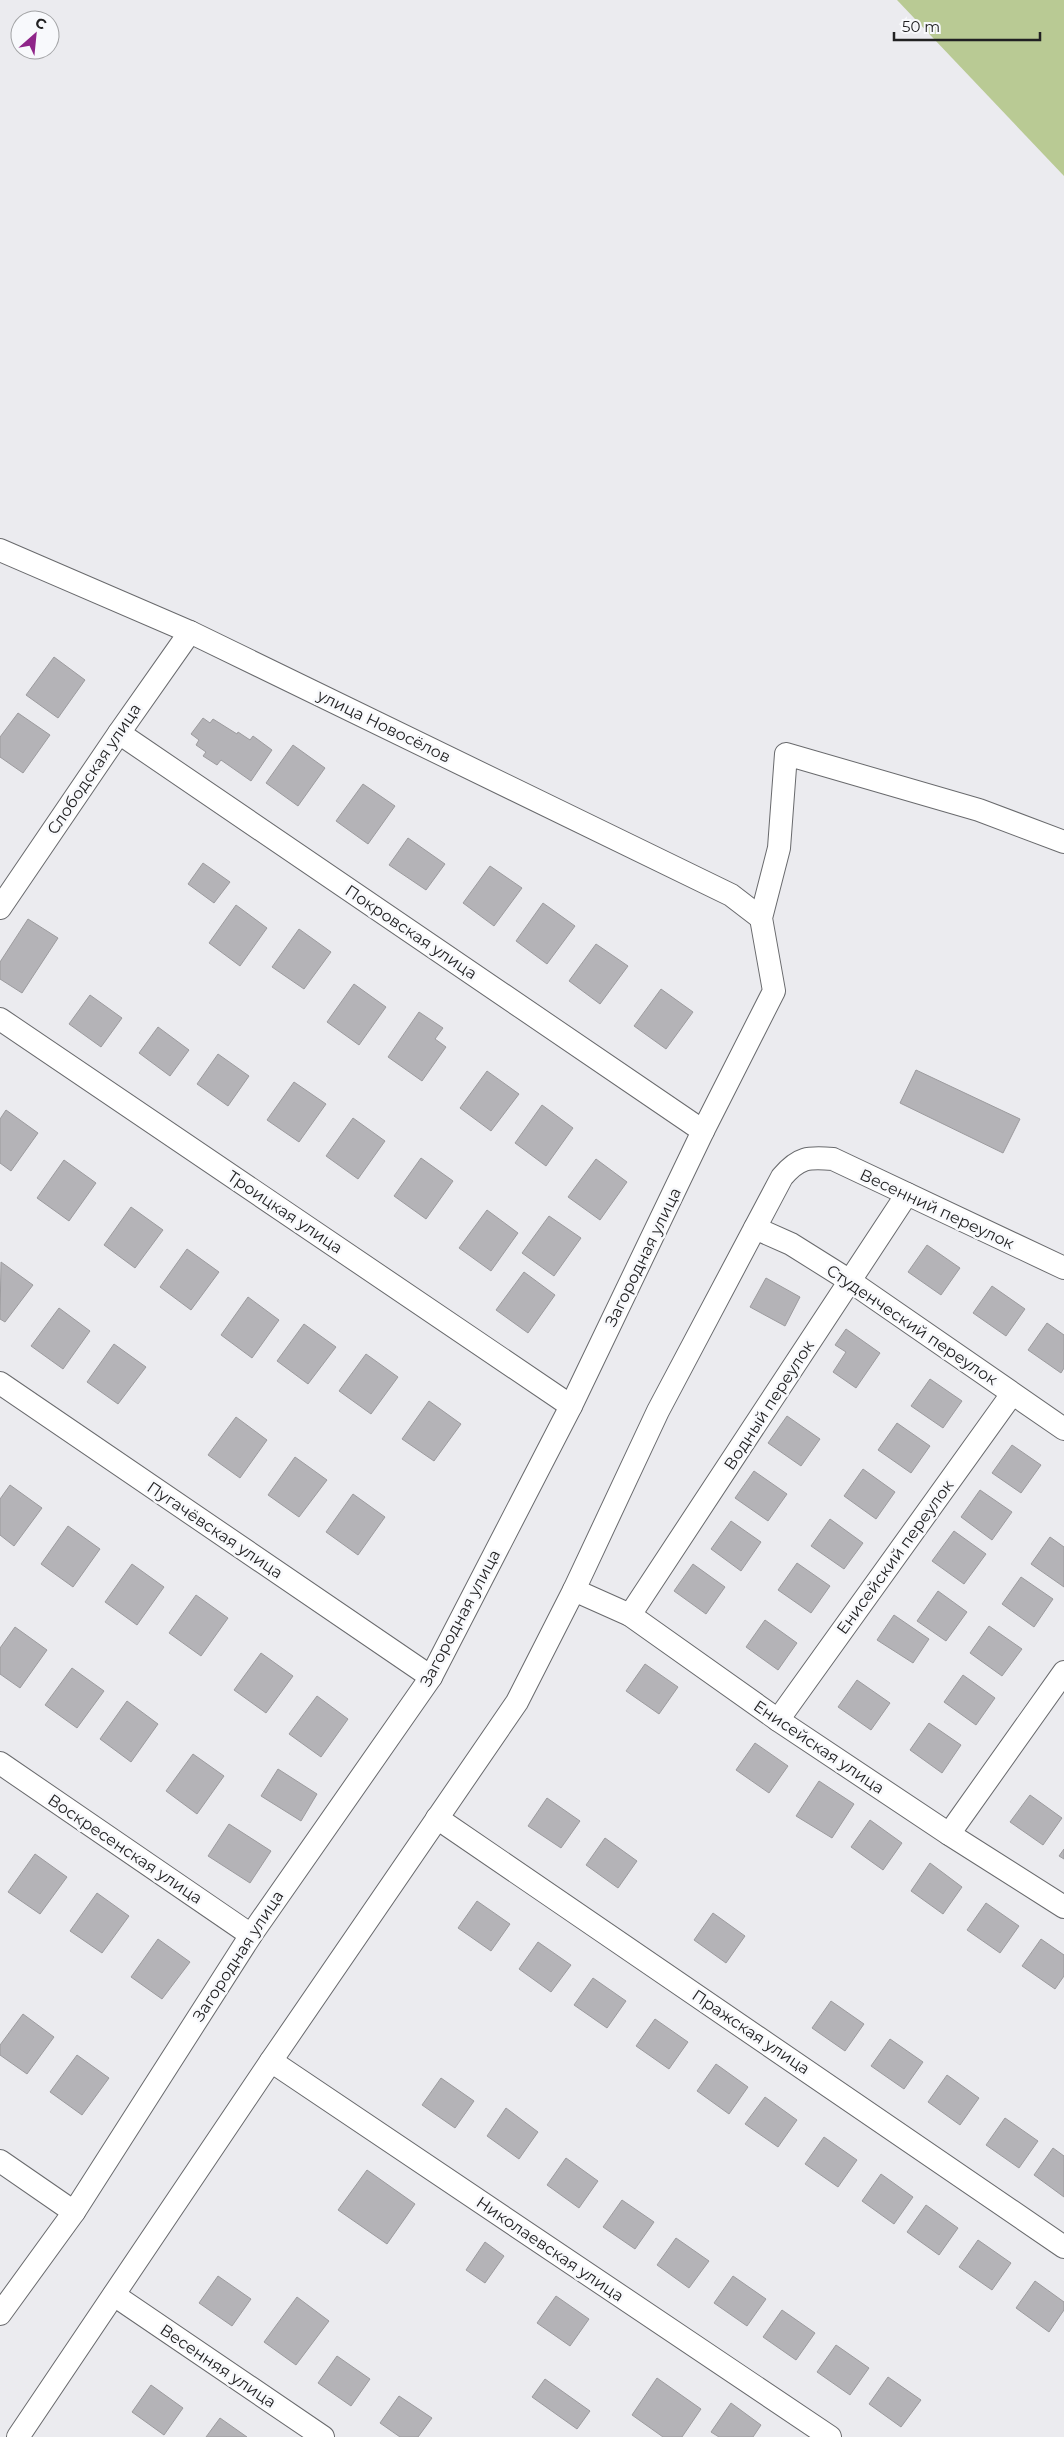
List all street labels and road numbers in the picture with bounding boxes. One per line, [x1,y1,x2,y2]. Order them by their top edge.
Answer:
street label: улица Новосёлов [313,685,454,767]
street label: Слободская улица [43,700,145,838]
street label: Покровская улица [341,881,481,983]
street label: Весенний переулок [857,1165,1018,1253]
street label: Троицкая улица [224,1166,346,1258]
street label: Загородная улица [601,1184,685,1330]
street label: Студенческий переулок [823,1261,1002,1390]
street label: Водный переулок [720,1336,818,1473]
street label: Енисейский переулок [833,1476,958,1638]
street label: Пугачёвская улица [144,1478,286,1582]
street label: Загородная улица [416,1546,504,1690]
street label: Енисейская улица [750,1696,888,1798]
street label: Воскресенская улица [44,1790,206,1908]
street label: Загородная улица [189,1887,287,2025]
street label: Пражская улица [689,1986,813,2078]
street label: Николаевская улица [473,2193,627,2305]
street label: Весенняя улица [156,2320,280,2412]

